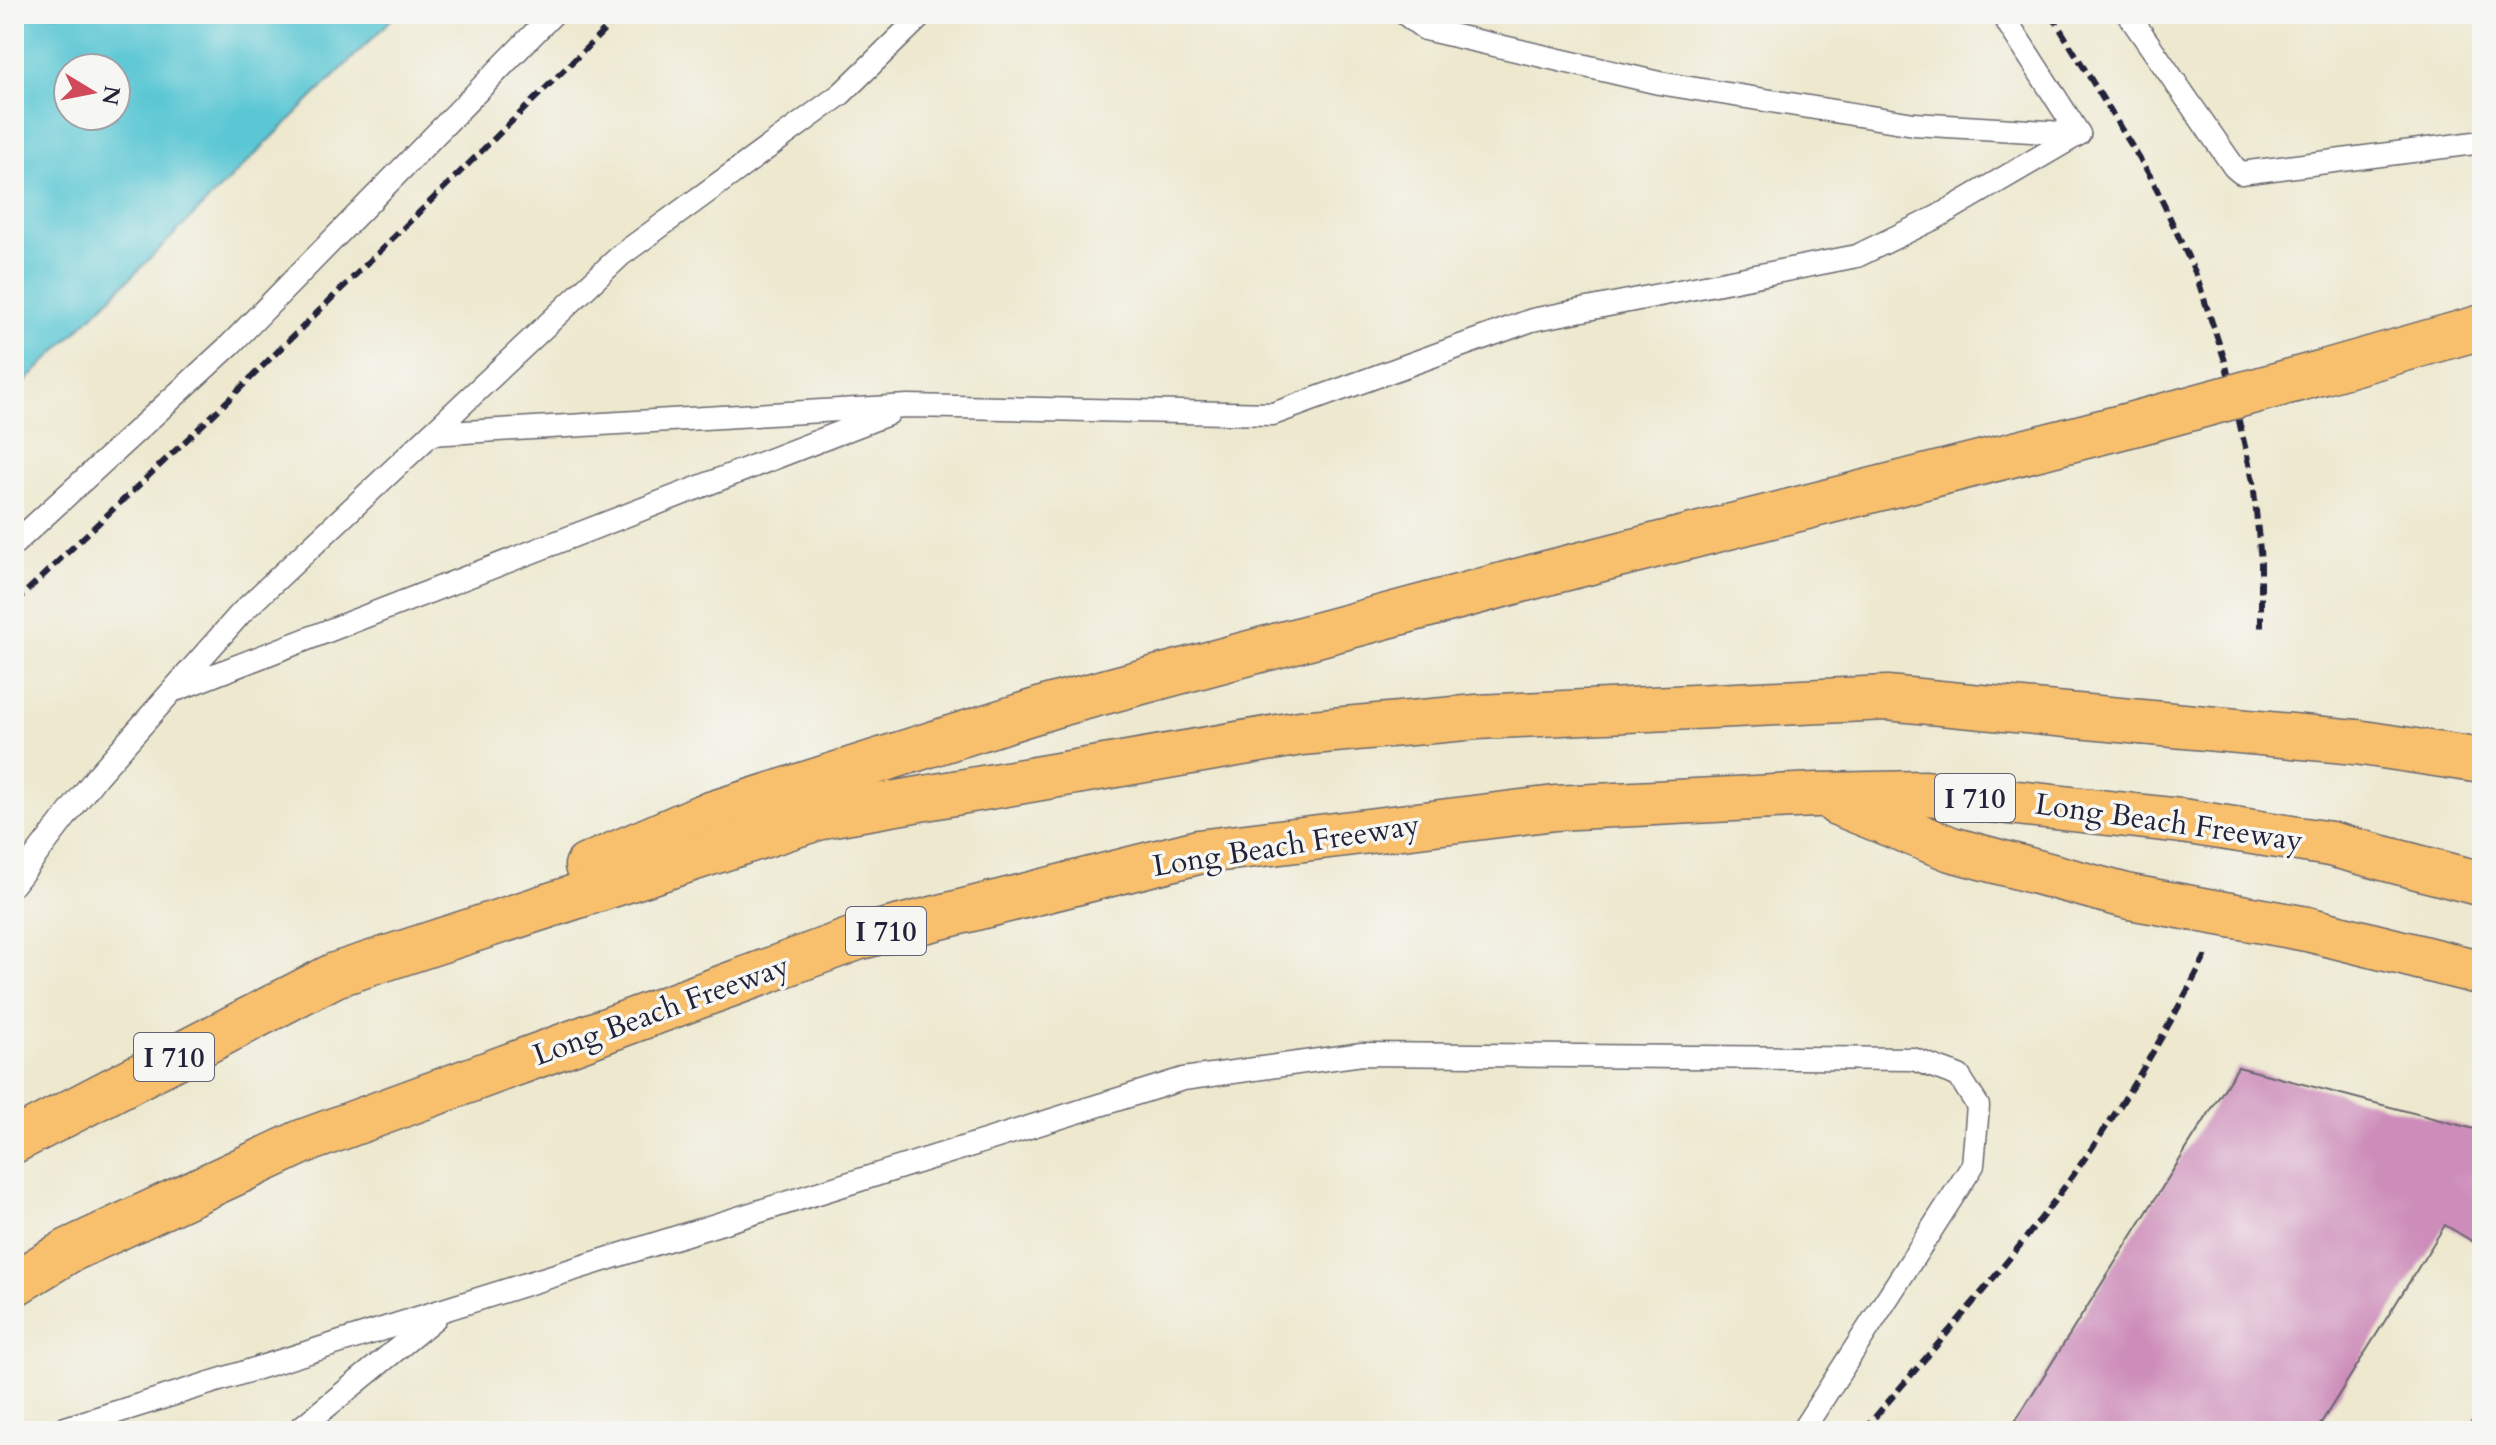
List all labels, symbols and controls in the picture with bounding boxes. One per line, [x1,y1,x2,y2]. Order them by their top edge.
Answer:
north arrow [52,52,132,132]
text: N [94,83,127,107]
road number: I 710 [1935,774,2015,822]
street label: Long Beach Freeway [2033,783,2305,862]
street label: Long Beach Freeway [1150,804,1423,887]
road number: I 710 [846,907,926,955]
street label: Long Beach Freeway [527,945,795,1076]
road number: I 710 [134,1033,214,1081]

